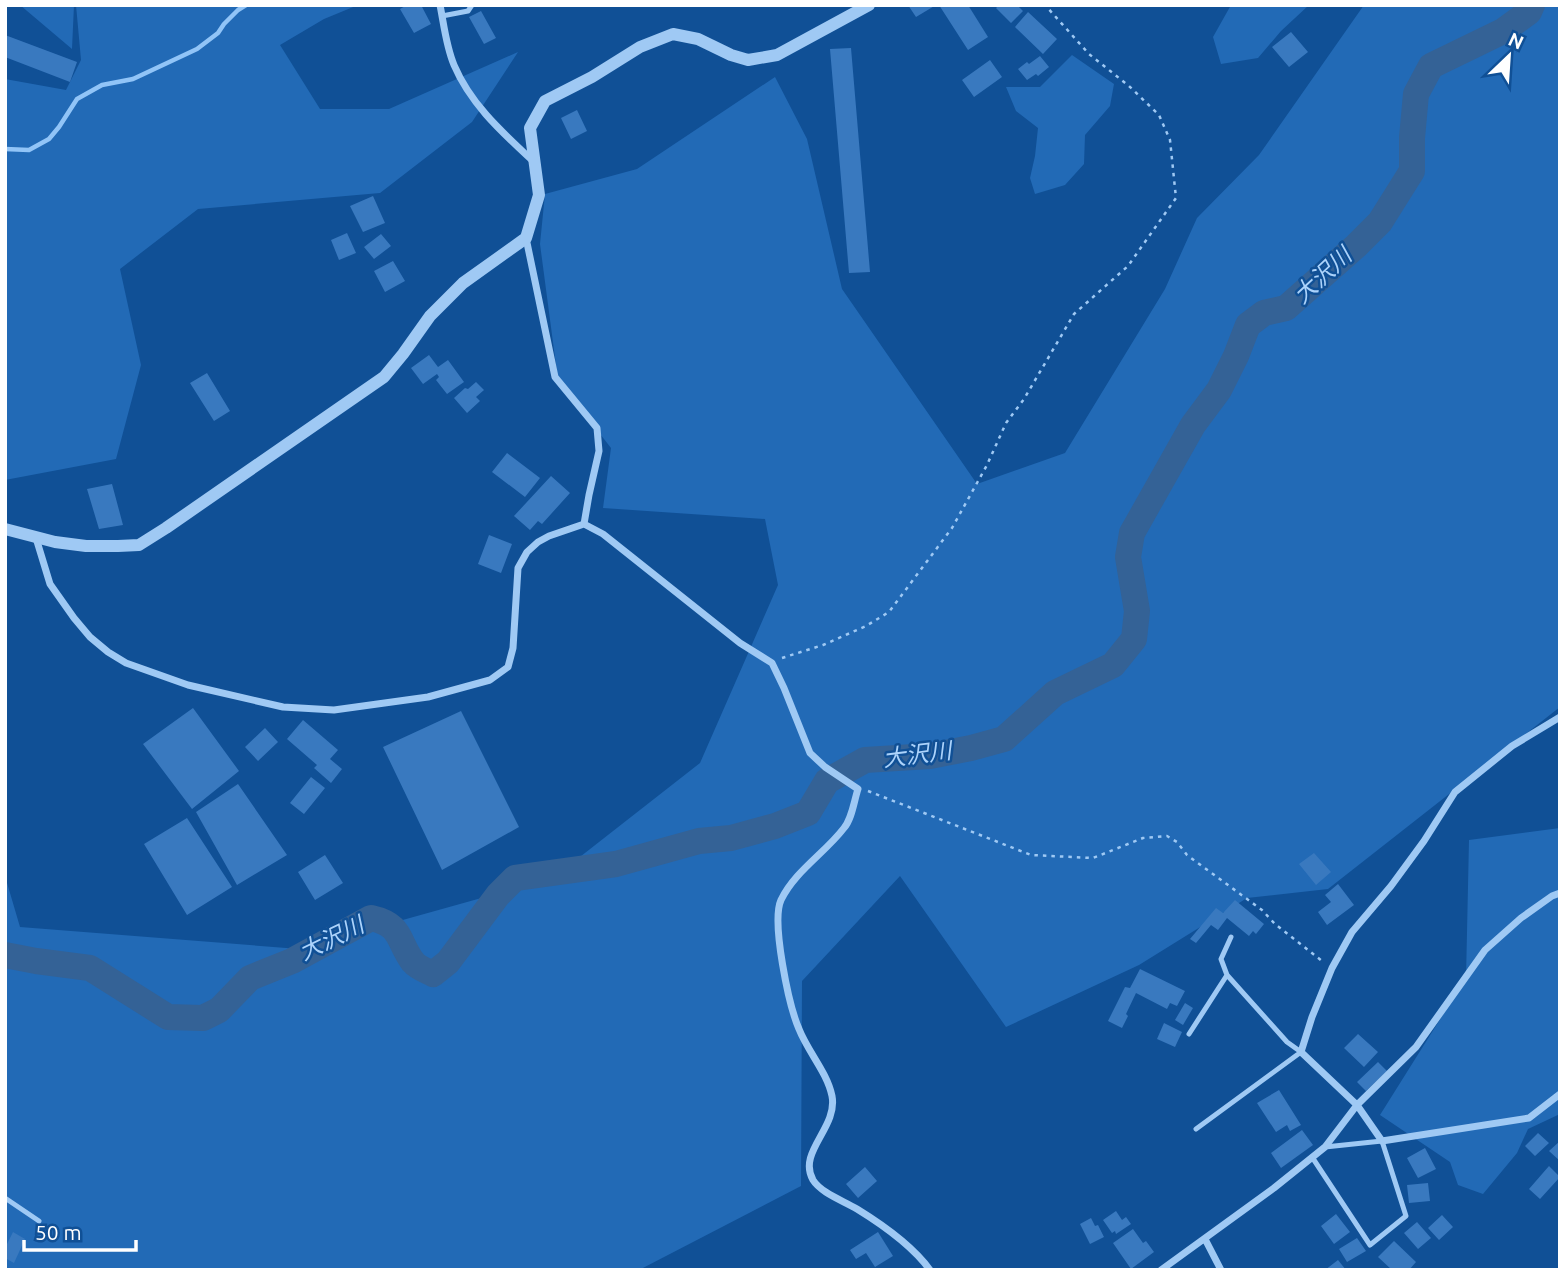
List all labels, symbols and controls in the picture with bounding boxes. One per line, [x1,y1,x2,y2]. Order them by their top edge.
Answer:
north arrow [1474,21,1544,91]
text: N [1505,28,1527,54]
water label: 大沢川 [1288,240,1358,308]
water label: 大沢川 [881,737,956,771]
water label: 大沢川 [295,910,370,964]
scale bar [24,1208,136,1252]
text: 50 m [35,1220,82,1244]

